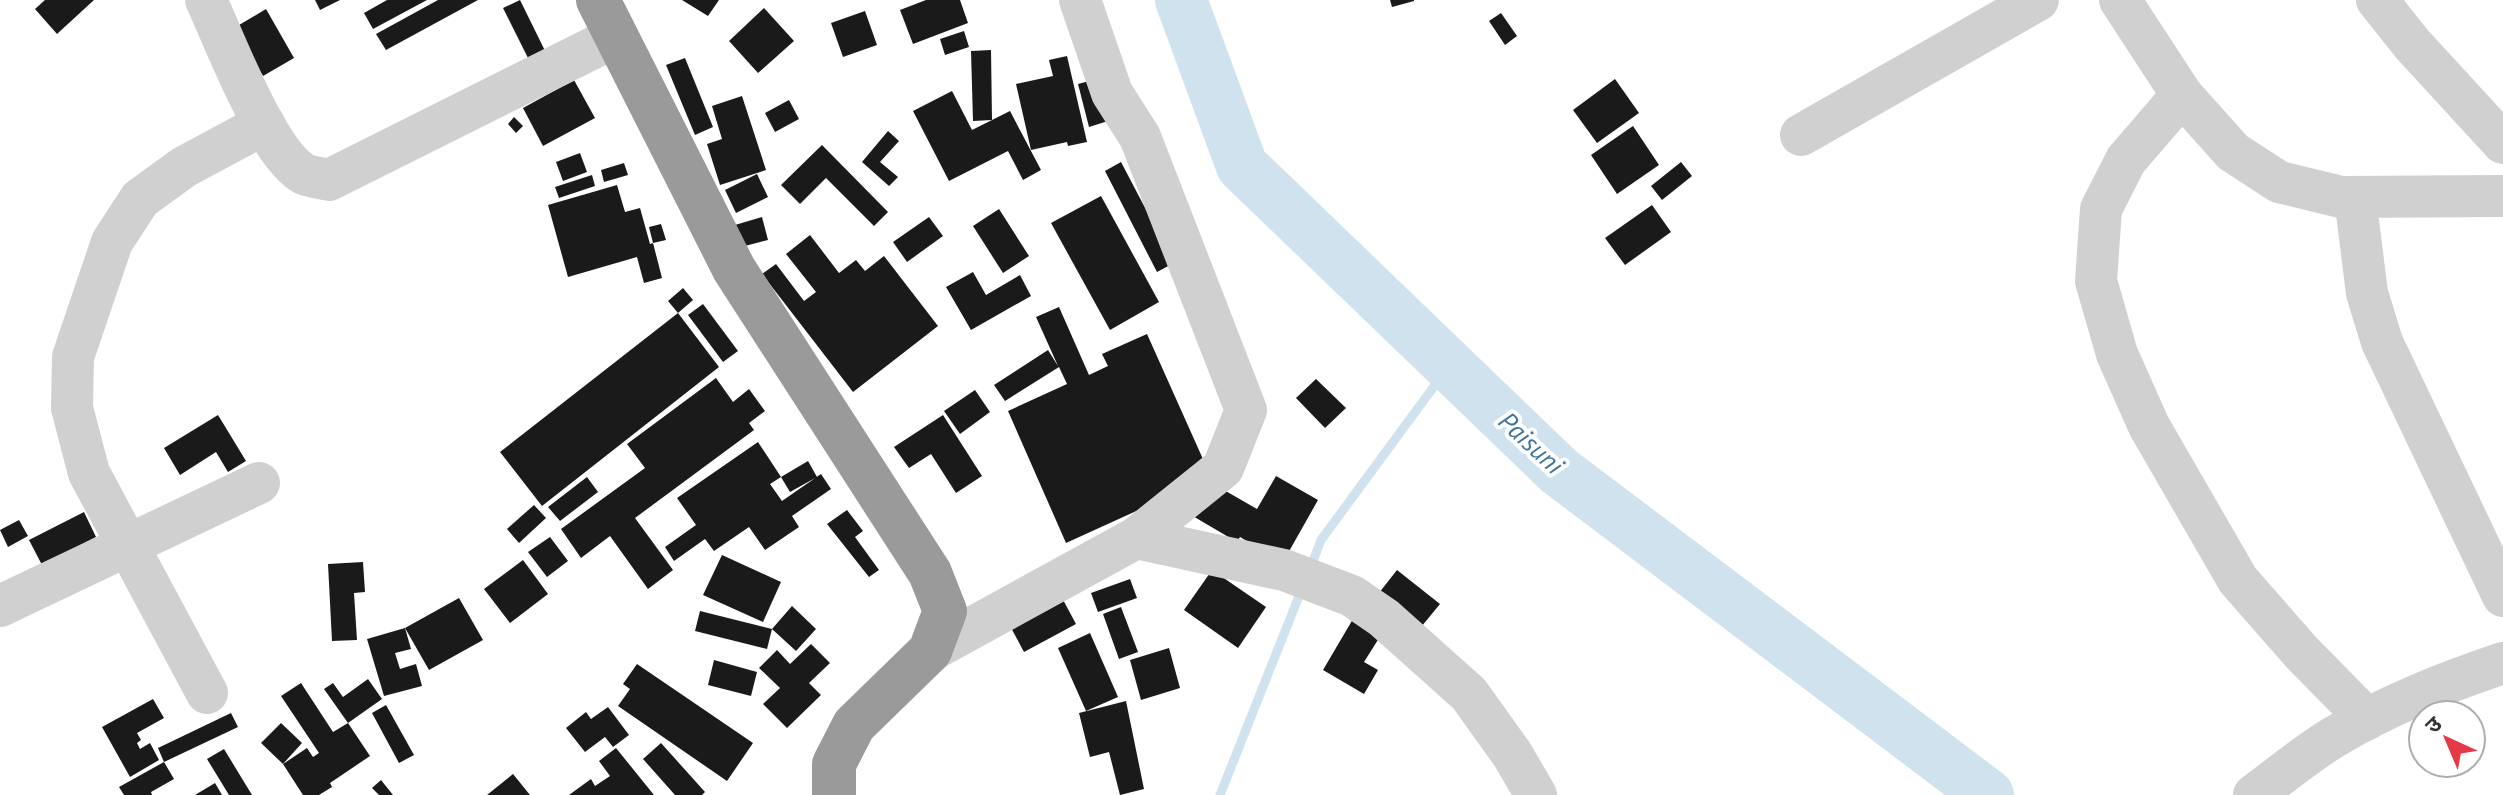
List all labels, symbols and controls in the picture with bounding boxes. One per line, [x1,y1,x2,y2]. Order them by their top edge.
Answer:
water label: Paisuni [1492,404,1572,482]
north arrow [2407,699,2487,779]
text: उ [2419,709,2448,739]

